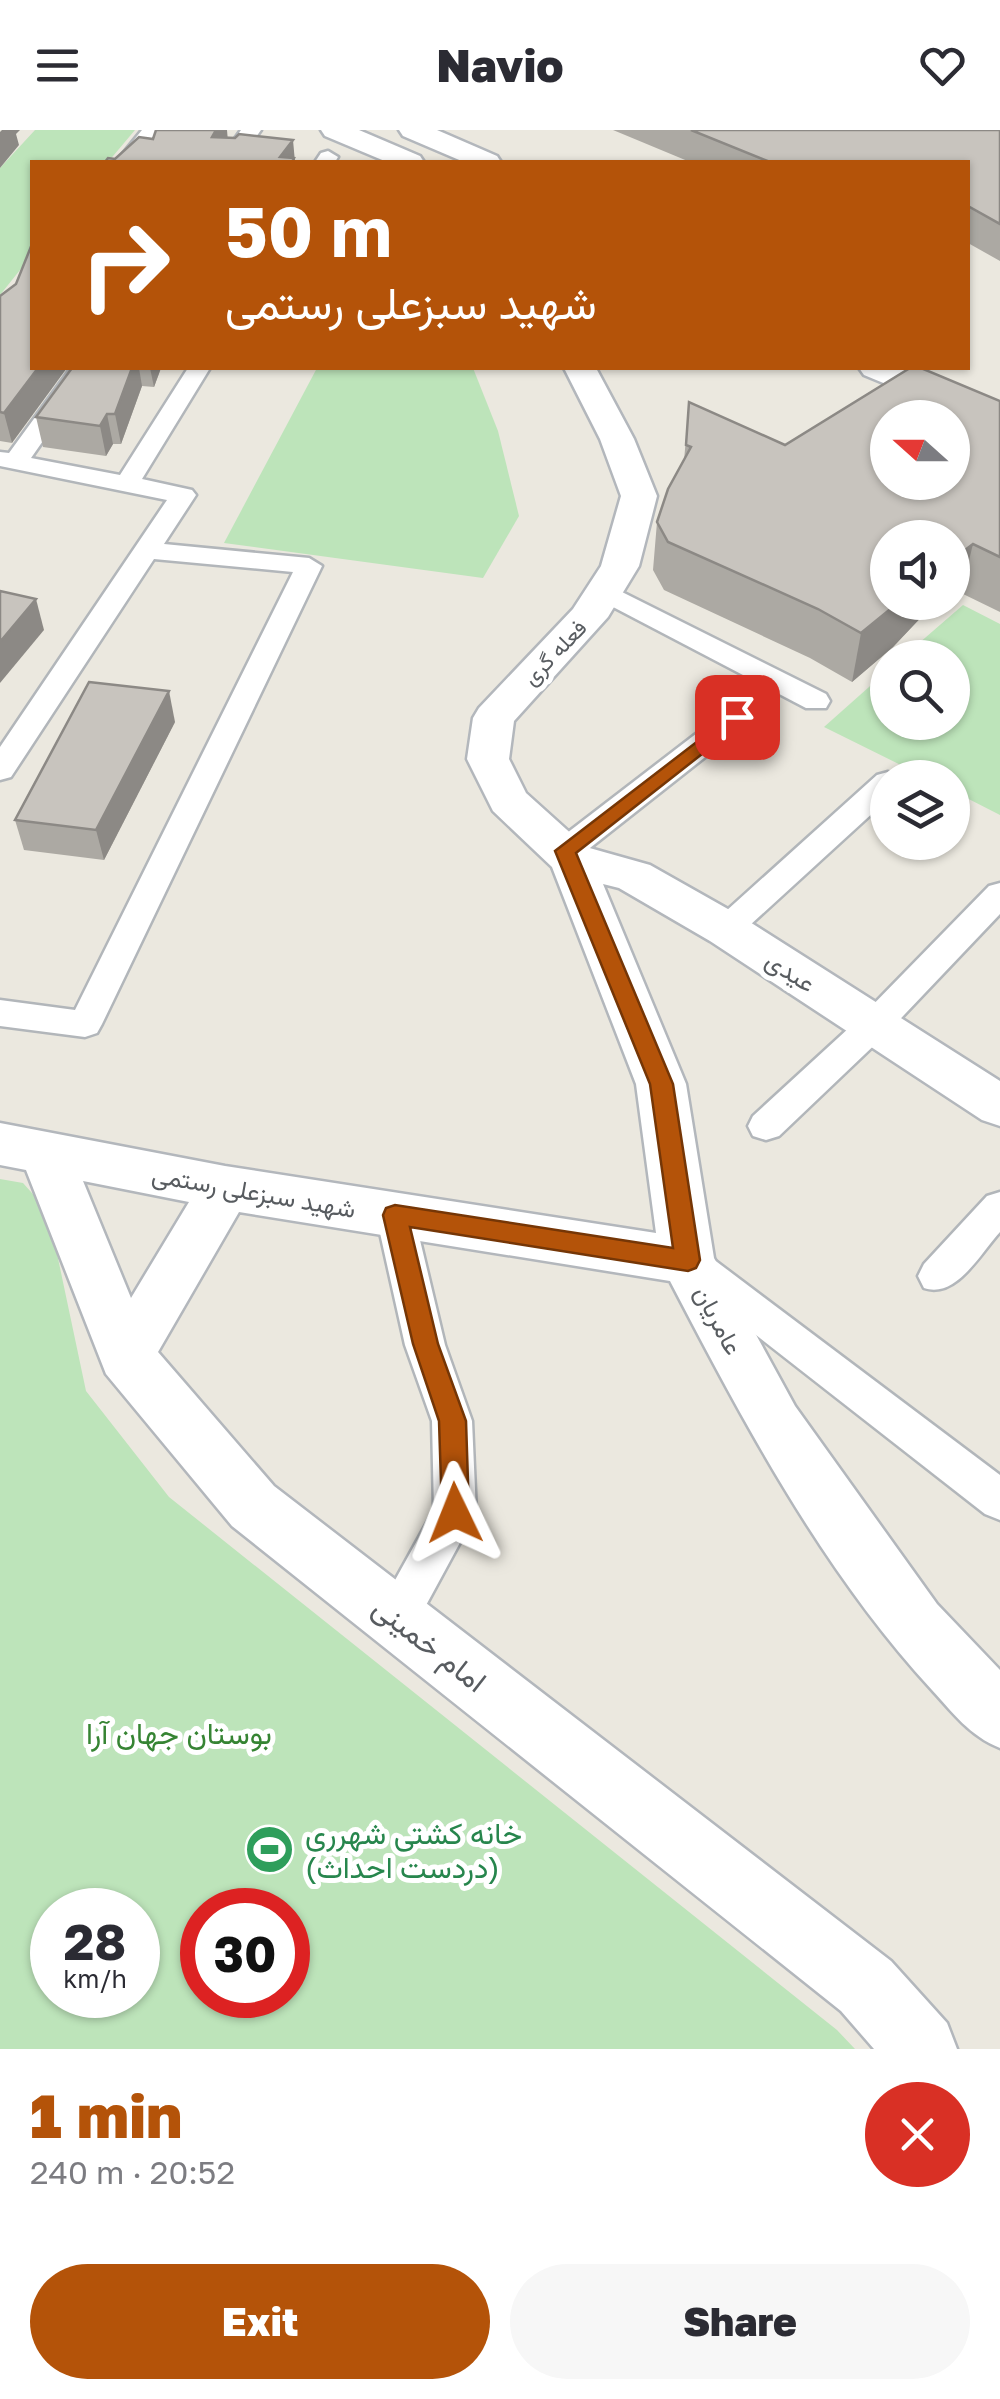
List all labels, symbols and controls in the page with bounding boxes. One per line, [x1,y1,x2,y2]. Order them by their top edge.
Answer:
icon: menu [30,38,85,93]
text: Navio [436,38,564,92]
icon: heart [915,38,970,93]
text: 50 m [225,188,392,272]
icon: right [60,200,190,330]
text: شهید سبزعلی رستمی [225,275,597,329]
north arrow [870,400,970,500]
map controls [870,400,970,860]
button: sound [870,520,970,620]
street label: فعله گری [516,614,592,691]
button: search [870,640,970,740]
pin [695,675,780,760]
icon: arrive [710,690,765,745]
button: layers [870,760,970,860]
street label: عیدی [760,944,822,999]
street label: شهید سبزعلی رستمی [149,1158,358,1225]
street label: عامریان [687,1280,750,1360]
position arrow [403,1461,507,1565]
street label: امام خمینی [365,1589,494,1701]
park label: بوستان جهان آرا [86,1715,272,1752]
place label: خانه کشتی شهرری (دردست احداث) [305,1815,522,1886]
sports icon: خانه کشتی شهرری (دردست احداث) [244,1824,296,1876]
speed limit sign: 30 [180,1888,310,2018]
text: 28 [64,1911,126,1971]
text: km/h [63,1963,127,1994]
text: 1 min [30,2079,182,2151]
button: close [865,2082,970,2187]
text: 240 m · 20:52 [30,2153,235,2191]
button: Exit [30,2264,490,2379]
button: Share [510,2264,970,2379]

